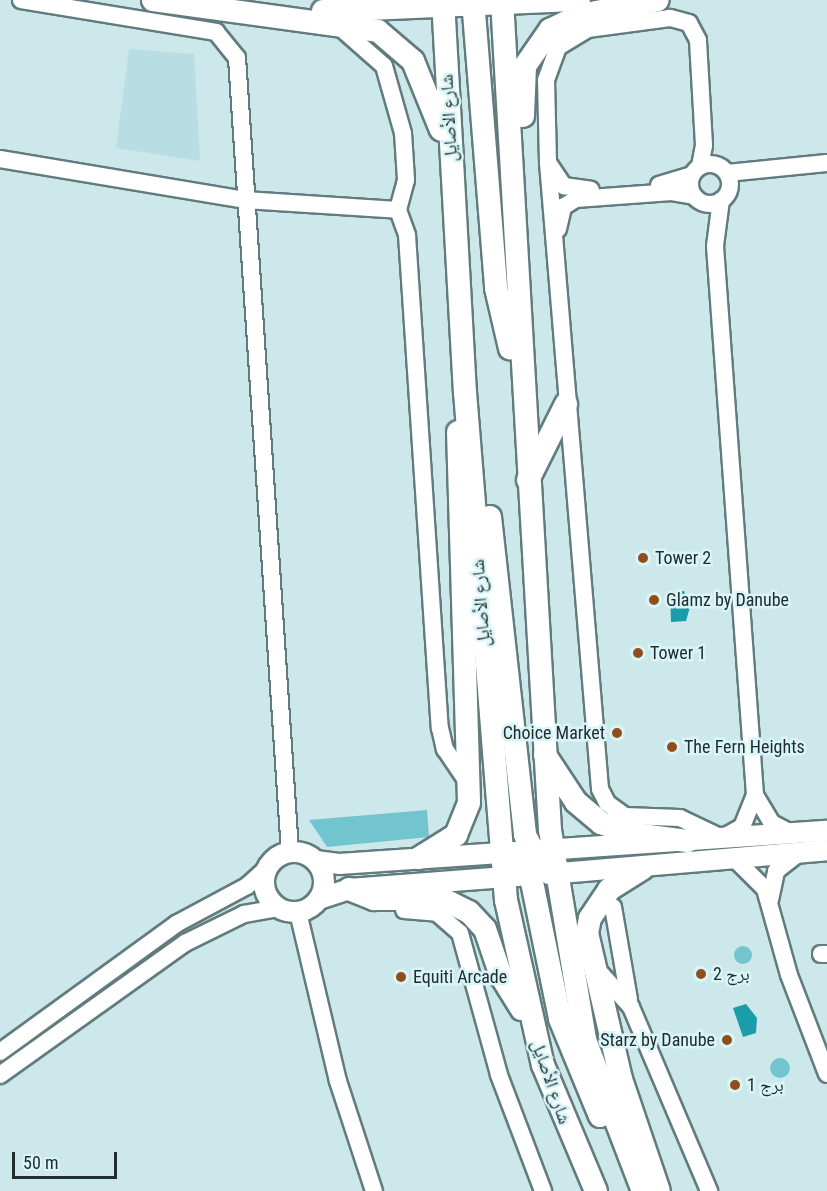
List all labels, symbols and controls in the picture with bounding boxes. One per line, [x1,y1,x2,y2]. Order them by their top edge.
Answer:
street label: شارع الأصايل [436,74,462,162]
place label: Tower 2 [655,547,711,569]
marker: Tower 2 [636,551,650,565]
street label: شارع الأصايل [467,559,495,647]
place label: Glamz by Danube [666,589,789,611]
marker: Glamz by Danube [647,593,661,607]
place label: Tower 1 [650,642,706,664]
marker: Tower 1 [631,646,645,660]
place label: Choice Market [503,722,605,744]
marker: Choice Market [610,726,624,740]
place label: The Fern Heights [684,736,805,758]
marker: The Fern Heights [665,740,679,754]
place label: برج 2 [713,963,750,985]
place label: Equiti Arcade [413,966,507,988]
marker: برج 2 [694,967,708,981]
marker: Equiti Arcade [394,970,408,984]
place label: Starz by Danube [600,1029,715,1051]
marker: Starz by Danube [720,1033,734,1047]
street label: شارع الأصايل [527,1037,575,1127]
place label: برج 1 [747,1074,784,1096]
marker: برج 1 [728,1078,742,1092]
scale bar [15,1140,120,1178]
text: 50 m [23,1152,58,1173]

